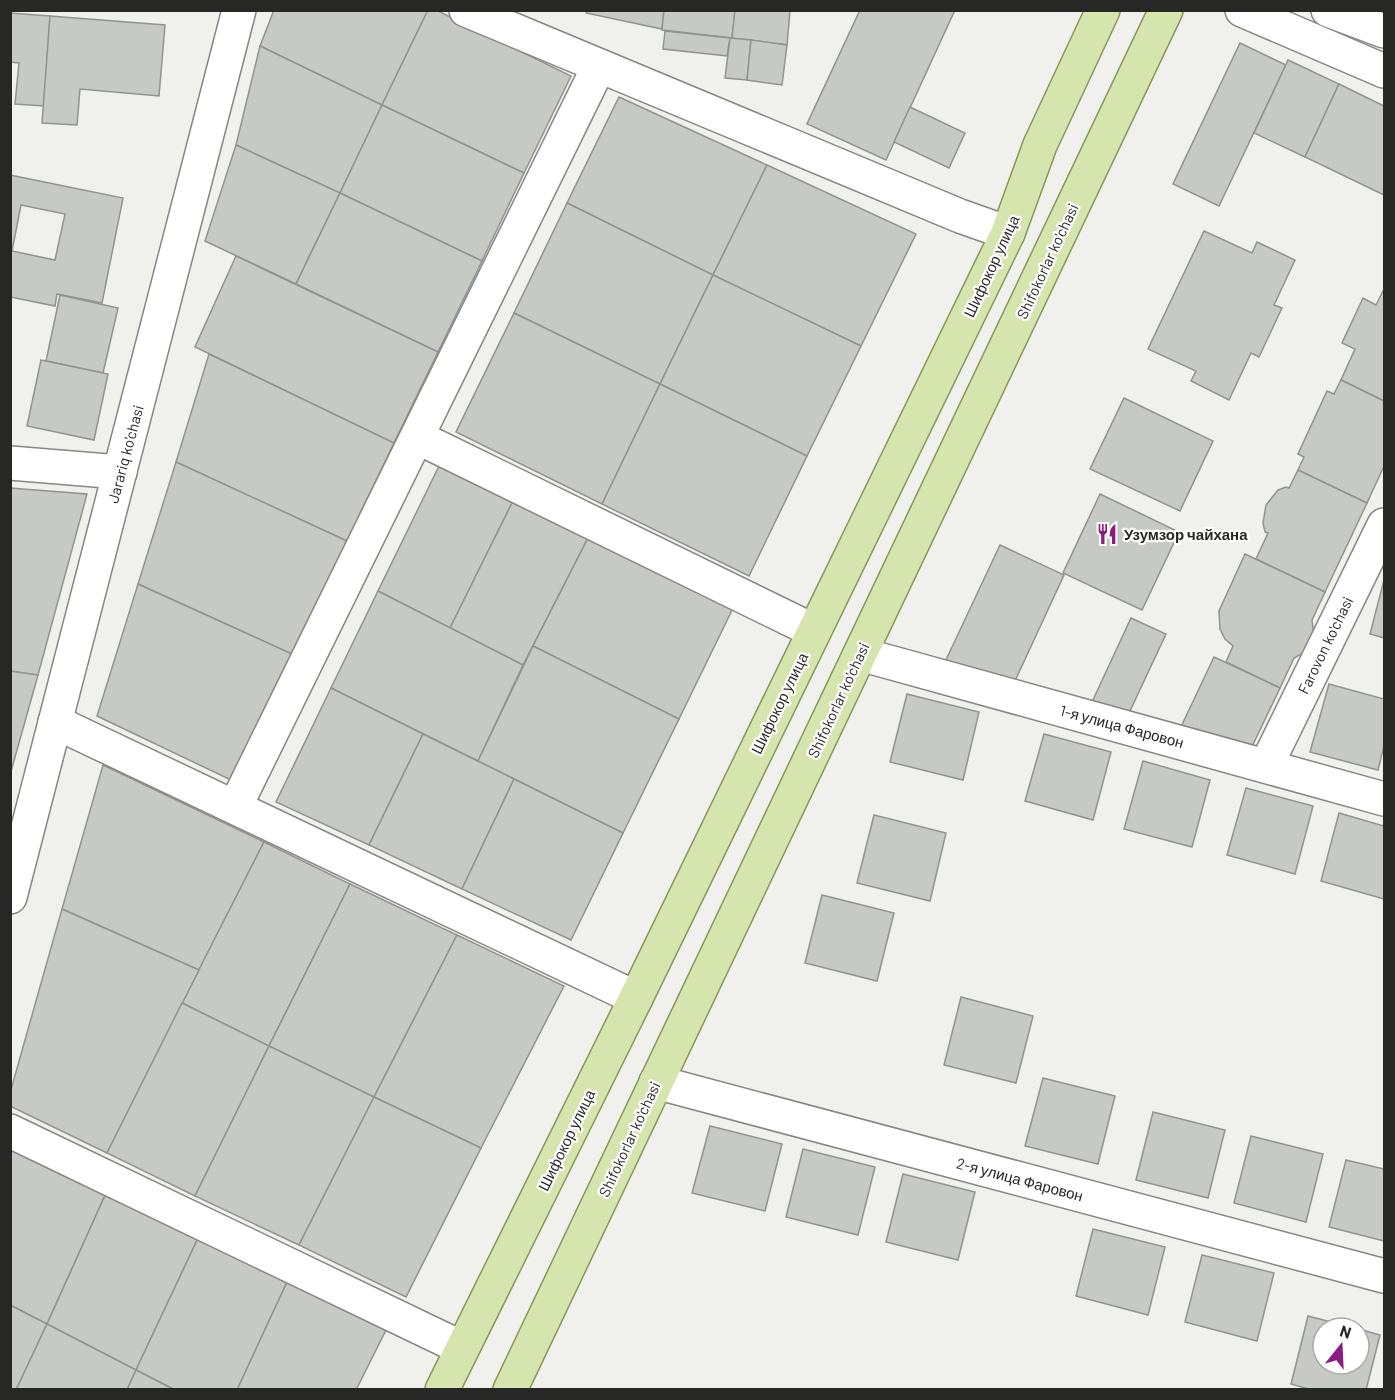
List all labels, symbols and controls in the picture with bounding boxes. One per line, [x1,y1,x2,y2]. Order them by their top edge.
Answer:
street label: Shifokorlar ko'chasi [1012,201,1082,321]
street label: Шифокор улица [960,212,1023,320]
street label: Jarariq ko'chasi [103,403,147,505]
restaurant icon: Узумзор чайхана [1095,522,1119,546]
place label: Узумзор чайхана [1124,525,1248,543]
street label: Farovon ko'chasi [1294,593,1356,697]
street label: Shifokorlar ko'chasi [803,640,873,760]
street label: Шифокор улица [747,649,812,757]
street label: 1-я улица Фаровон [1058,701,1186,751]
street label: Shifokorlar ko'chasi [594,1079,664,1199]
street label: Шифокор улица [534,1086,599,1194]
street label: 2-я улица Фаровон [955,1153,1085,1205]
north arrow [1311,1316,1371,1376]
text: N [1338,1321,1354,1342]

